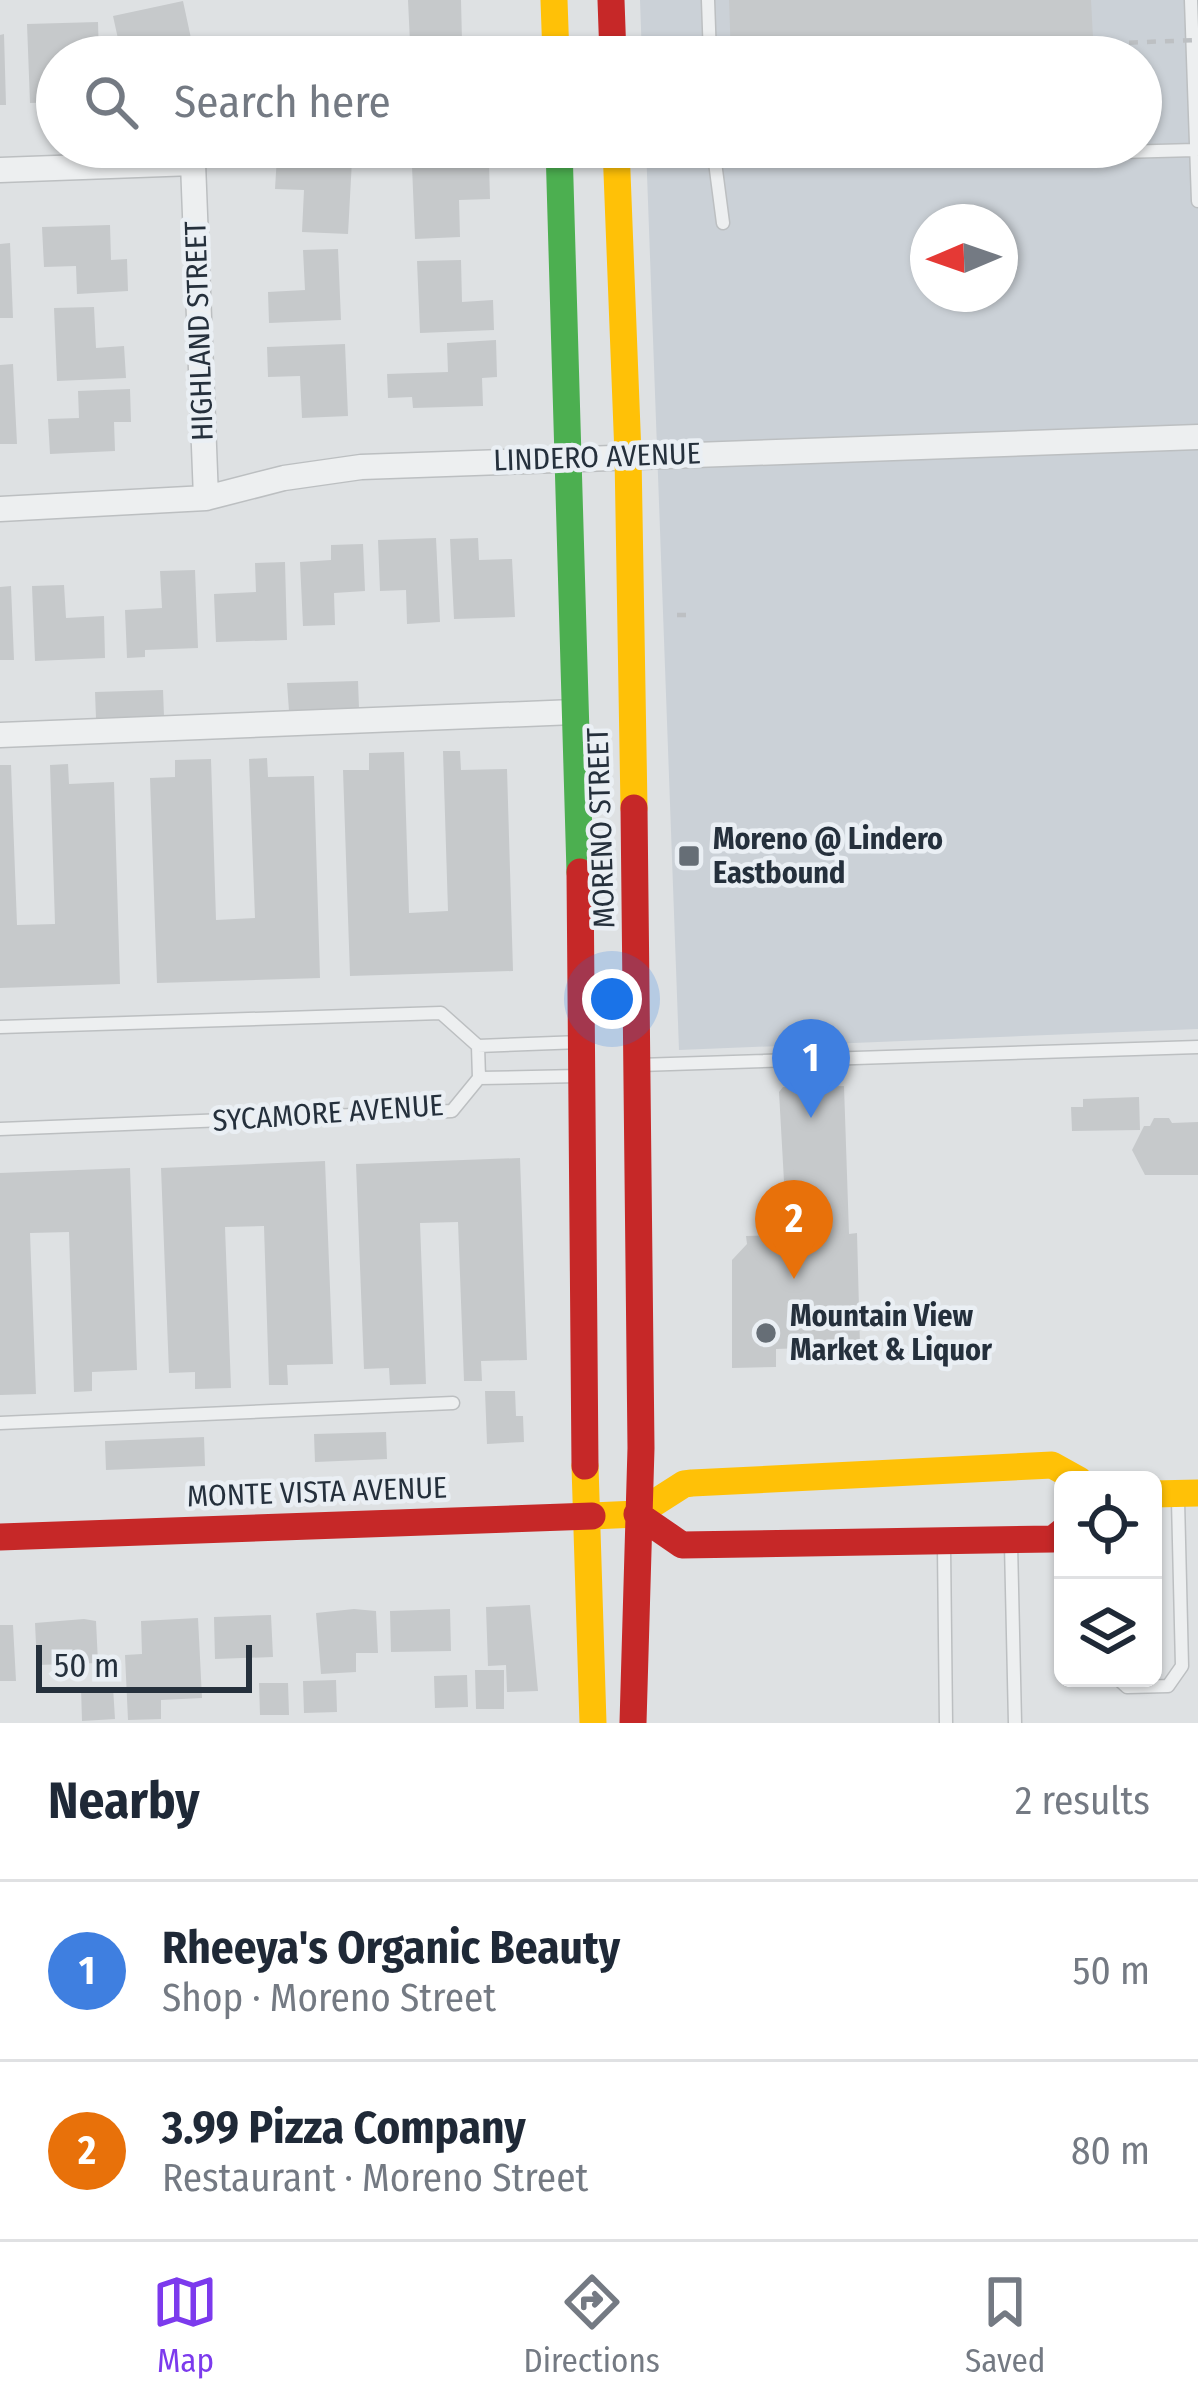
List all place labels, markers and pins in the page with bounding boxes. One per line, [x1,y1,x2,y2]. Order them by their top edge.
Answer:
place label: Moreno @ Lindero Eastbound [713,821,943,891]
marker: Moreno @ Lindero Eastbound [676,843,702,869]
pin: 1 [772,1019,850,1118]
pin: 2 [755,1180,833,1279]
place label: Mountain View Market & Liquor [790,1298,993,1368]
marker: Mountain View Market & Liquor [753,1320,779,1346]

